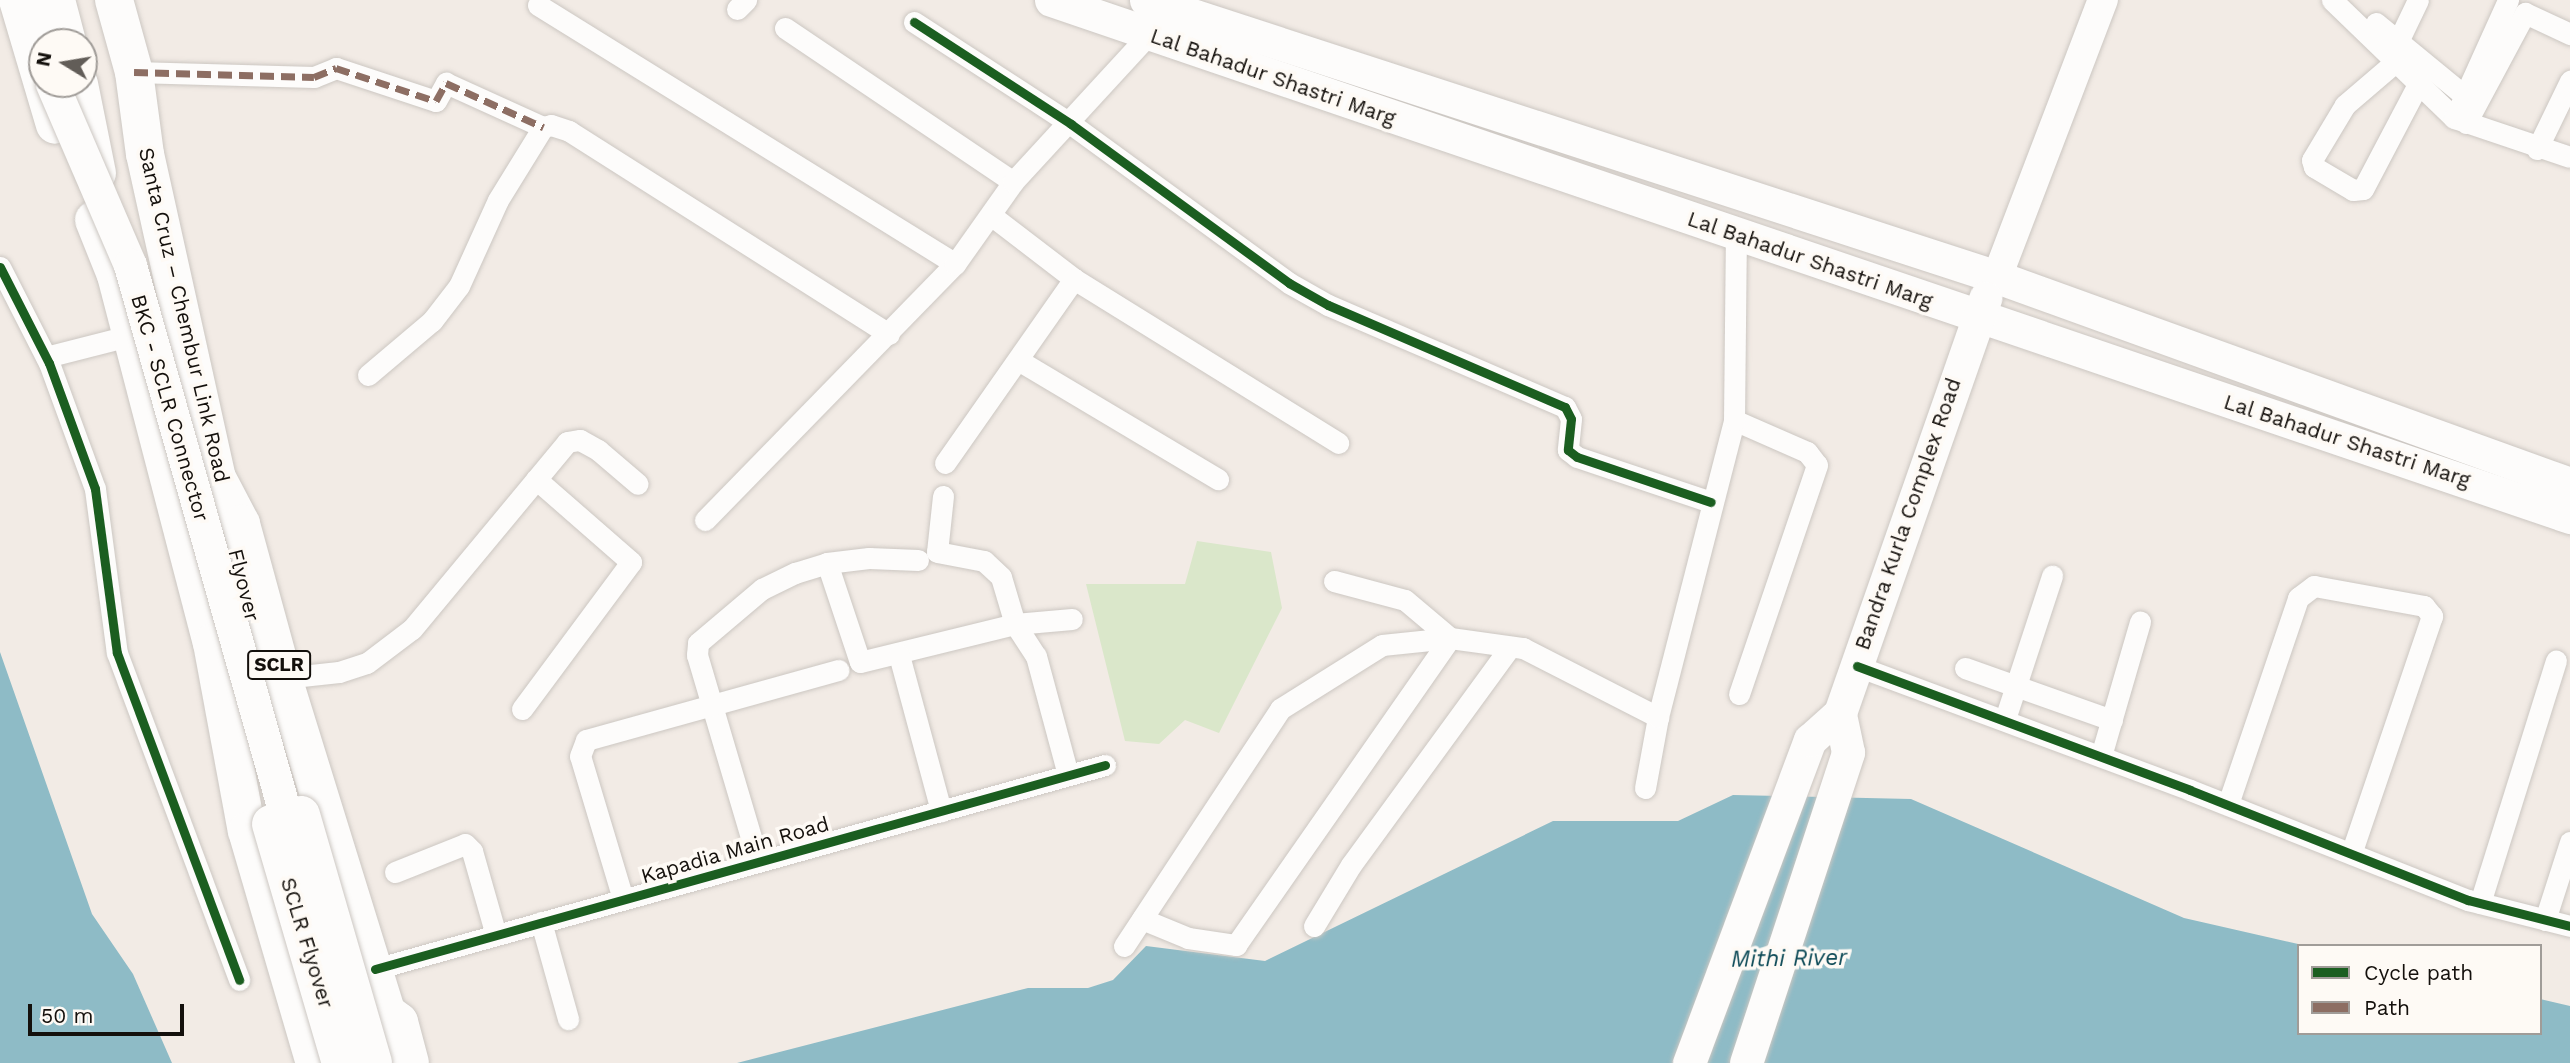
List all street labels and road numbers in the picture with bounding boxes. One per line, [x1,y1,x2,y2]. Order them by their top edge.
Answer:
street label: Lal Bahadur Shastri Marg [1147,23,1399,131]
street label: Santa Cruz – Chembur Link Road [133,145,235,485]
street label: Lal Bahadur Shastri Marg [1684,206,1936,314]
street label: BKC - SCLR Connector [126,292,214,524]
street label: Bandra Kurla Complex Road [1849,374,1967,654]
street label: Lal Bahadur Shastri Marg [2220,389,2474,493]
street label: Flyover [223,546,265,624]
road number: SCLR [246,650,312,680]
street label: Kapadia Main Road [638,811,832,889]
street label: SCLR Flyover [275,875,339,1011]

